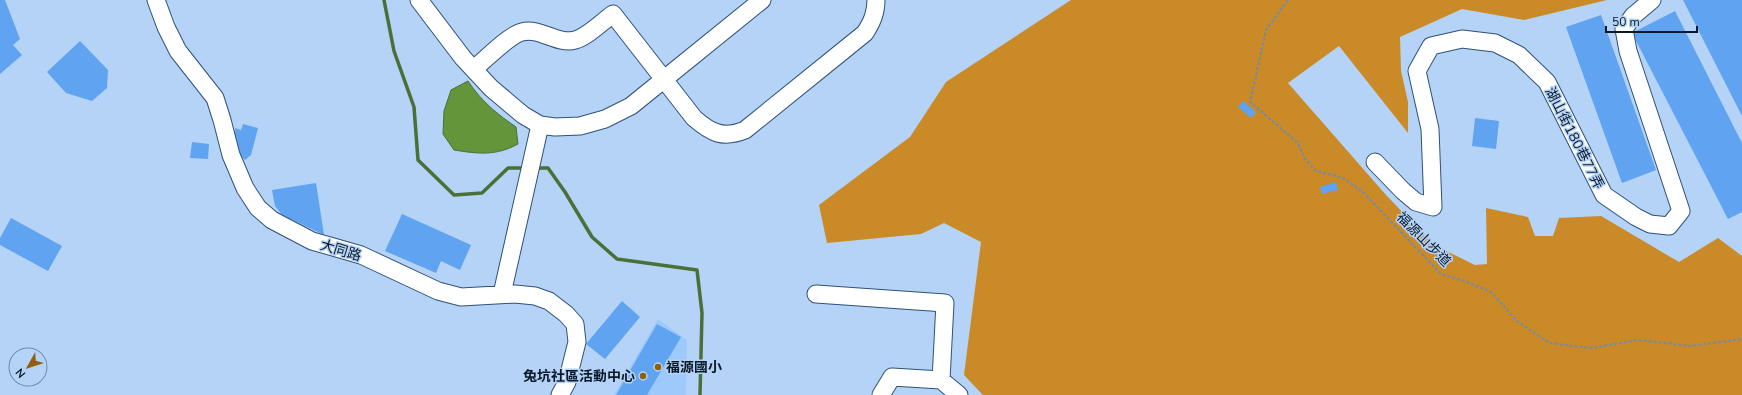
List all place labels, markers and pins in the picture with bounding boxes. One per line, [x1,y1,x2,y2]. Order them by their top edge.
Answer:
place label: 福源國小 [666,358,722,377]
marker: 福源國小 [653,362,663,372]
place label: 兔坑社區活動中心 [523,367,635,386]
marker: 兔坑社區活動中心 [638,371,648,381]

